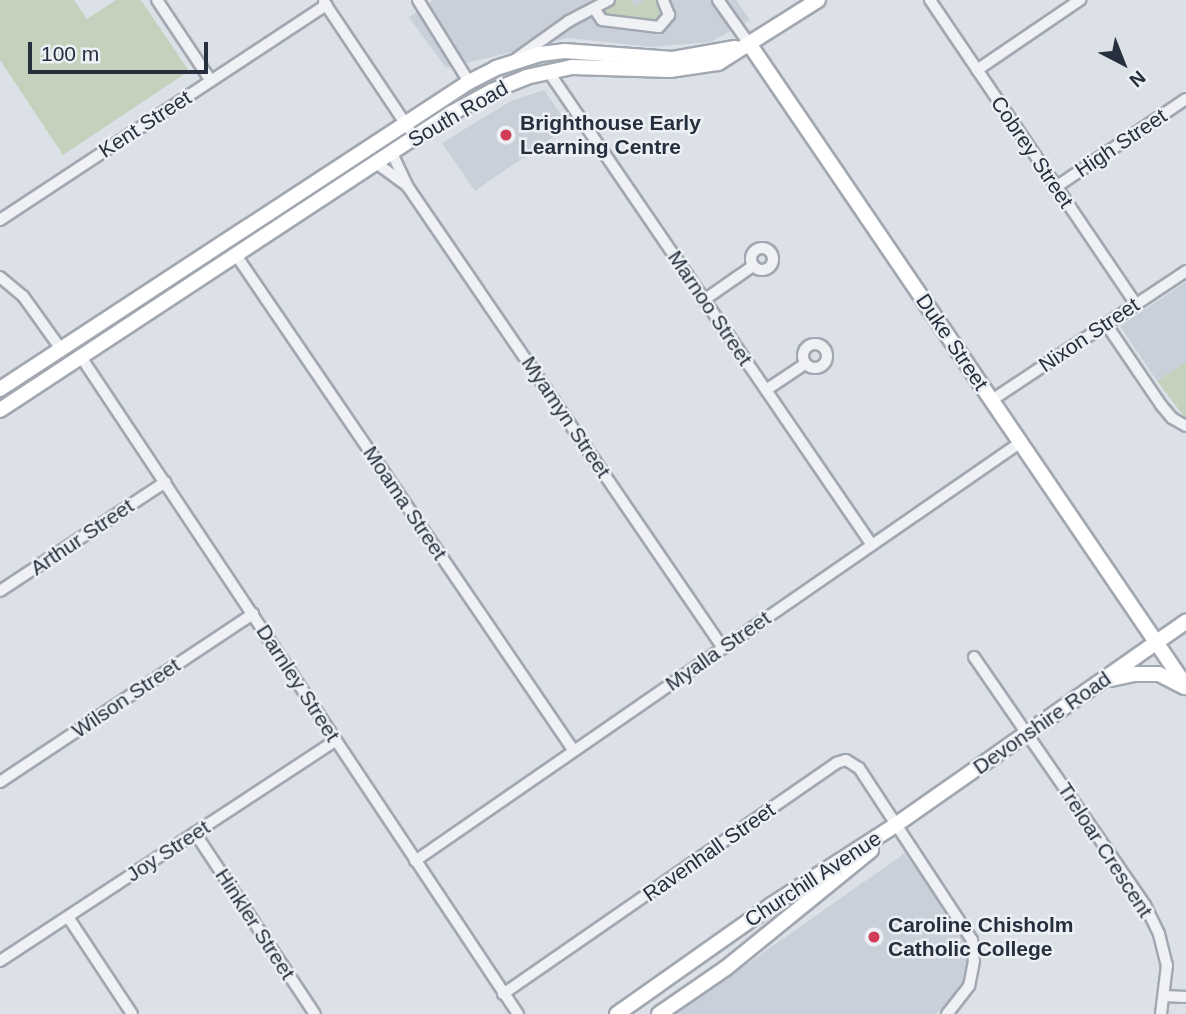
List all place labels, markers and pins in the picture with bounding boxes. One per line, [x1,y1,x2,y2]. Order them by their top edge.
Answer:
place label: Brighthouse Early Learning Centre [520,110,701,160]
marker: Brighthouse Early Learning Centre [498,127,514,143]
place label: Caroline Chisholm Catholic College [888,912,1074,962]
marker: Caroline Chisholm Catholic College [866,929,882,945]

